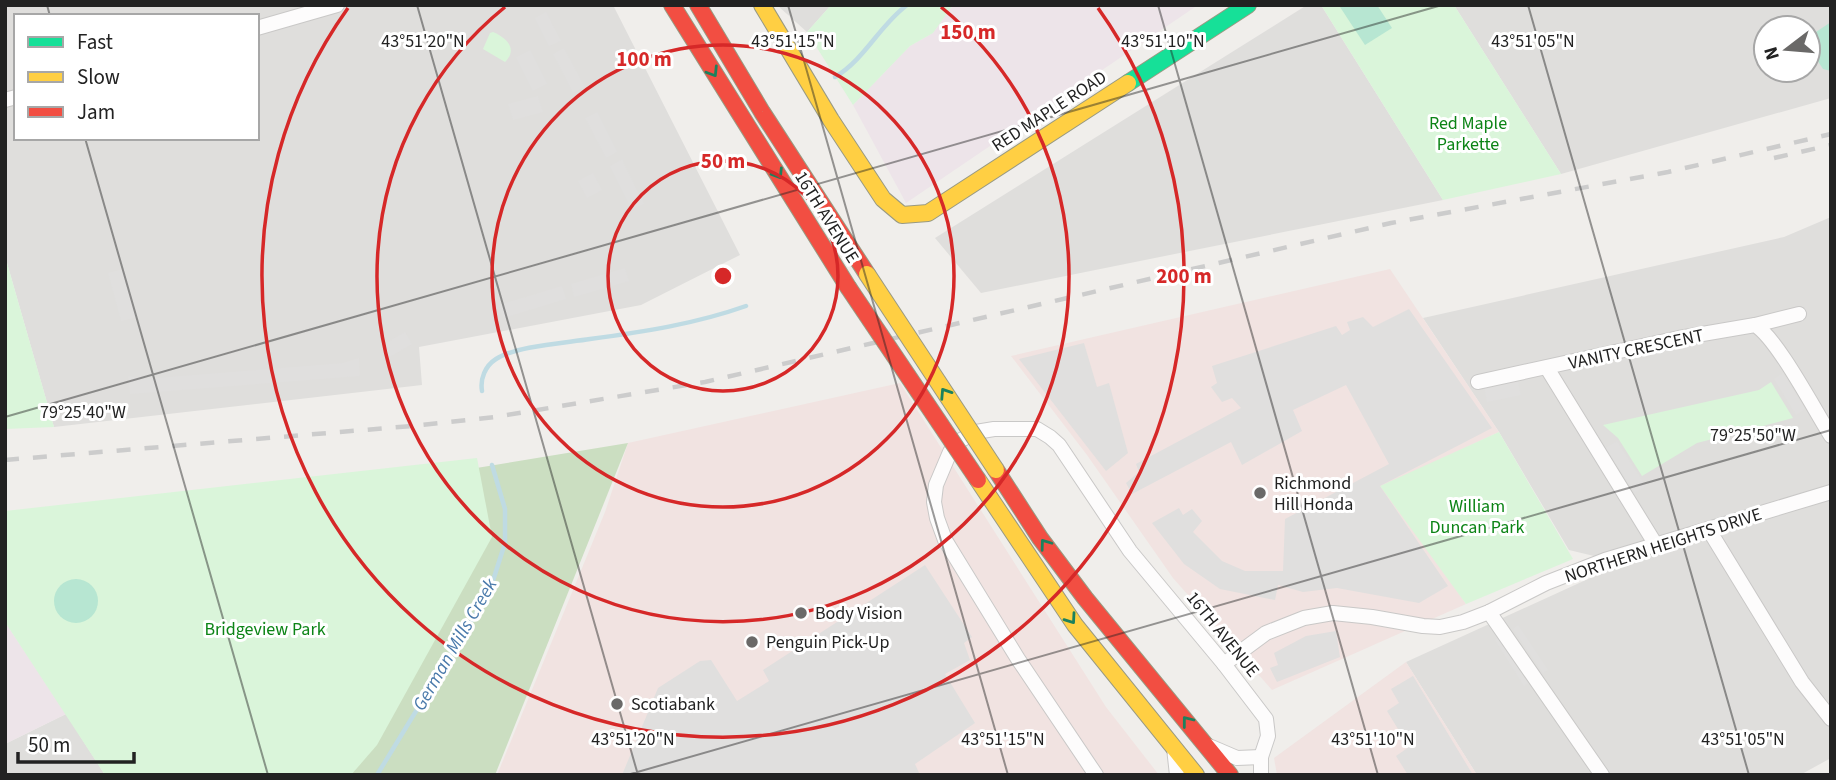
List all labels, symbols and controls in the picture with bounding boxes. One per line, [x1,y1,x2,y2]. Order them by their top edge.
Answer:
legend [14,14,259,140]
north arrow [1752,14,1822,84]
text: 150 m [940,17,996,47]
text: Fast [77,27,113,57]
text: 43°51'20"N [381,29,465,54]
text: 43°51'15"N [751,29,835,54]
text: 43°51'10"N [1121,29,1205,54]
text: 43°51'05"N [1491,29,1575,54]
text: N [1757,43,1787,63]
text: 100 m [616,44,672,74]
text: Slow [77,62,120,92]
one-way arrow [705,64,718,77]
street label: RED MAPLE ROAD [987,65,1111,158]
text: Jam [77,97,115,127]
park label: Red Maple Parkette [1429,111,1507,157]
text: 50 m [701,146,745,176]
one-way arrow [769,167,782,180]
street label: 16TH AVENUE [788,167,865,268]
text: 200 m [1156,261,1212,291]
centre of rings [711,264,735,288]
street label: VANITY CRESCENT [1566,323,1706,376]
one-way arrow [941,387,954,400]
text: 79°25'40"W [40,400,126,425]
text: 79°25'50"W [1710,423,1796,448]
place label: Richmond Hill Honda [1274,471,1353,517]
marker: Richmond Hill Honda [1252,485,1268,501]
park label: William Duncan Park [1430,494,1525,540]
street label: NORTHERN HEIGHTS DRIVE [1561,502,1765,589]
one-way arrow [1041,539,1053,552]
water label: German Mills Creek [406,573,505,716]
street label: 16TH AVENUE [1180,586,1265,683]
place label: Body Vision [815,601,903,626]
marker: Body Vision [793,605,809,621]
one-way arrow [1063,611,1075,624]
park label: Bridgeview Park [204,617,326,642]
place label: Penguin Pick-Up [766,630,889,655]
marker: Penguin Pick-Up [744,634,760,650]
place label: Scotiabank [631,692,715,717]
marker: Scotiabank [609,696,625,712]
one-way arrow [1183,717,1196,729]
scale bar [18,720,133,764]
text: 43°51'20"N [591,727,675,752]
text: 43°51'15"N [961,727,1045,752]
text: 43°51'10"N [1331,727,1415,752]
text: 43°51'05"N [1701,727,1785,752]
text: 50 m [28,730,70,760]

